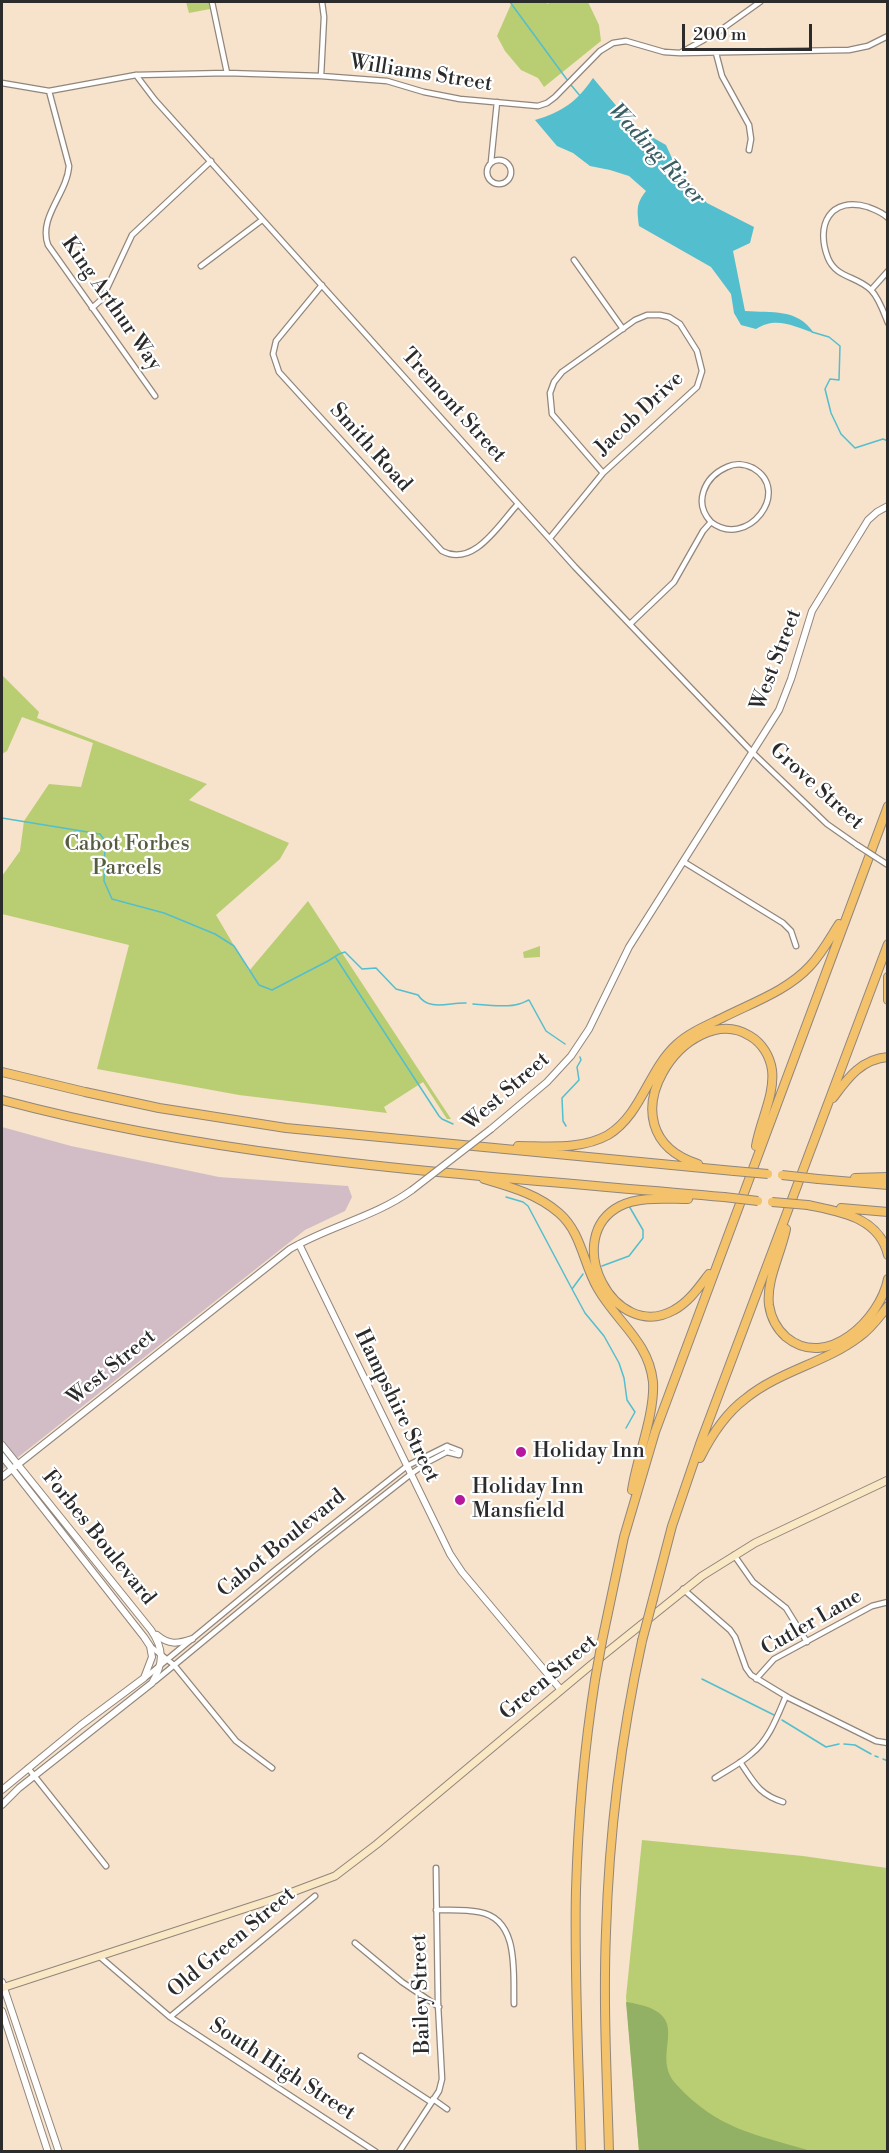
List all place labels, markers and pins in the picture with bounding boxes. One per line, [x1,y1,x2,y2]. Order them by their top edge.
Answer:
place label: Holiday Inn [533,1439,645,1465]
marker: Holiday Inn [514,1445,528,1459]
place label: Holiday Inn Mansfield [472,1475,584,1525]
marker: Holiday Inn Mansfield [453,1493,467,1507]

